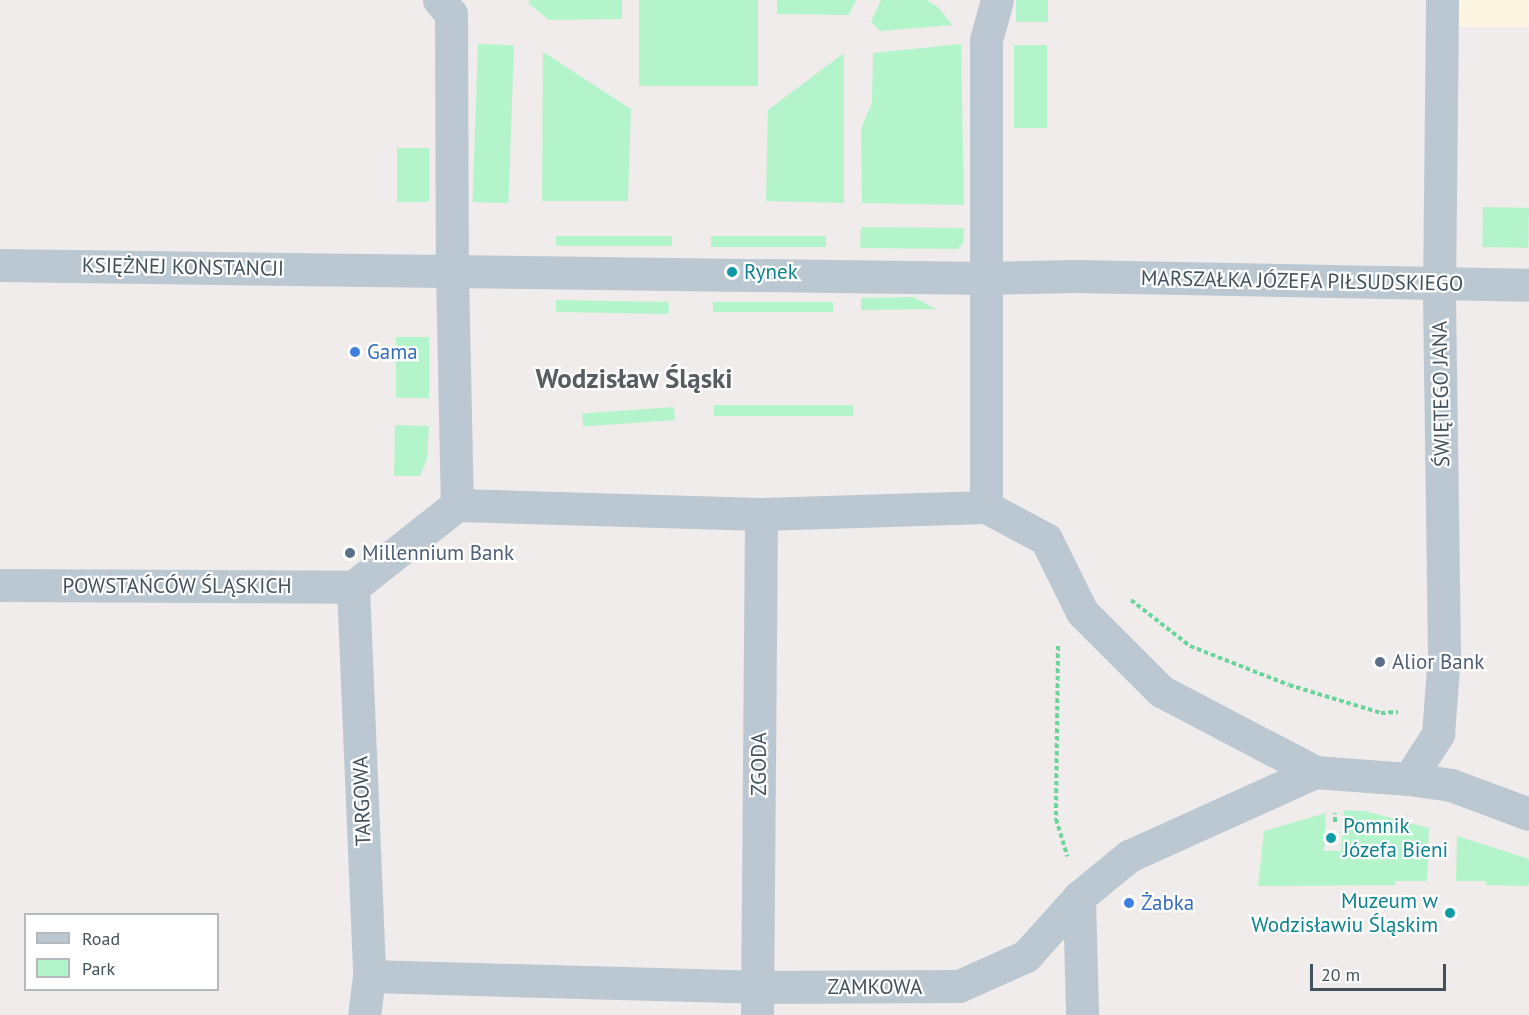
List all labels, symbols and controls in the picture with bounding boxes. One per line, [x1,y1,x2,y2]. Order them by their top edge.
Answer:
street label: KSIĘŻNEJ KONSTANCJI [82,253,284,281]
place label: Rynek [744,259,798,285]
marker: Rynek [725,265,739,279]
street label: MARSZAŁKA JÓZEFA PIŁSUDSKIEGO [1140,266,1464,296]
street label: ŚWIĘTEGO JANA [1427,321,1455,467]
place label: Gama [367,339,418,365]
marker: Gama [348,345,362,359]
district label: Wodzisław Śląski [535,363,733,395]
place label: Millennium Bank [362,540,514,566]
marker: Millennium Bank [343,546,357,560]
street label: POWSTAŃCÓW ŚLĄSKICH [62,573,292,599]
place label: Alior Bank [1392,649,1484,675]
marker: Alior Bank [1373,655,1387,669]
street label: ZGODA [746,732,772,796]
street label: TARGOWA [348,756,376,846]
place label: Pomnik Józefa Bieni [1343,813,1448,863]
marker: Pomnik Józefa Bieni [1324,831,1338,845]
place label: Muzeum w Wodzisławiu Śląskim [1251,888,1438,938]
place label: Żabka [1141,890,1194,916]
marker: Żabka [1122,896,1136,910]
marker: Muzeum w Wodzisławiu Śląskim [1443,906,1457,920]
legend [24,913,219,991]
text: Road [82,927,120,950]
scale bar [1313,952,1450,990]
text: Park [82,957,115,980]
text: 20 m [1321,963,1360,986]
street label: ZAMKOWA [828,974,922,1000]

